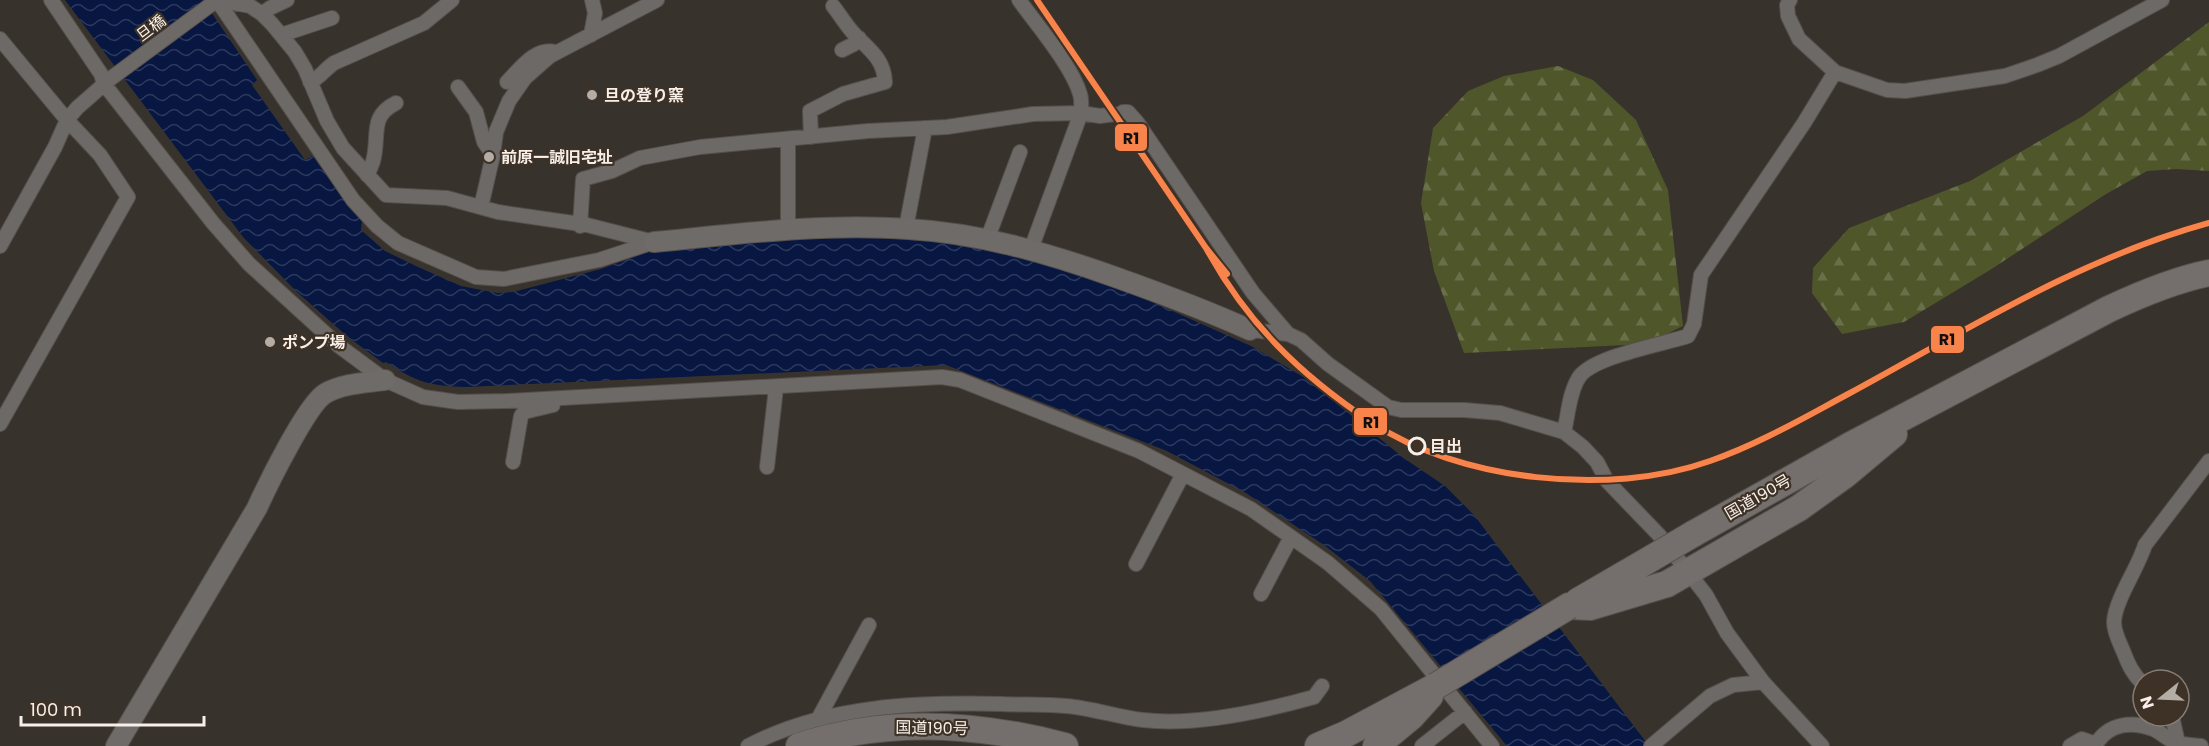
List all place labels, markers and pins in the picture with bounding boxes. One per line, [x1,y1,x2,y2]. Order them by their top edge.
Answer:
place label: 旦の登り窯 [604,84,684,107]
marker: 旦の登り窯 [585,88,599,102]
place label: 前原一誠旧宅址 [501,146,613,169]
marker: 前原一誠旧宅址 [482,150,496,164]
place label: ポンプ場 [282,331,346,354]
marker: ポンプ場 [263,335,277,349]
place label: 目出 [1430,435,1462,458]
marker: 目出 [1408,437,1426,455]

